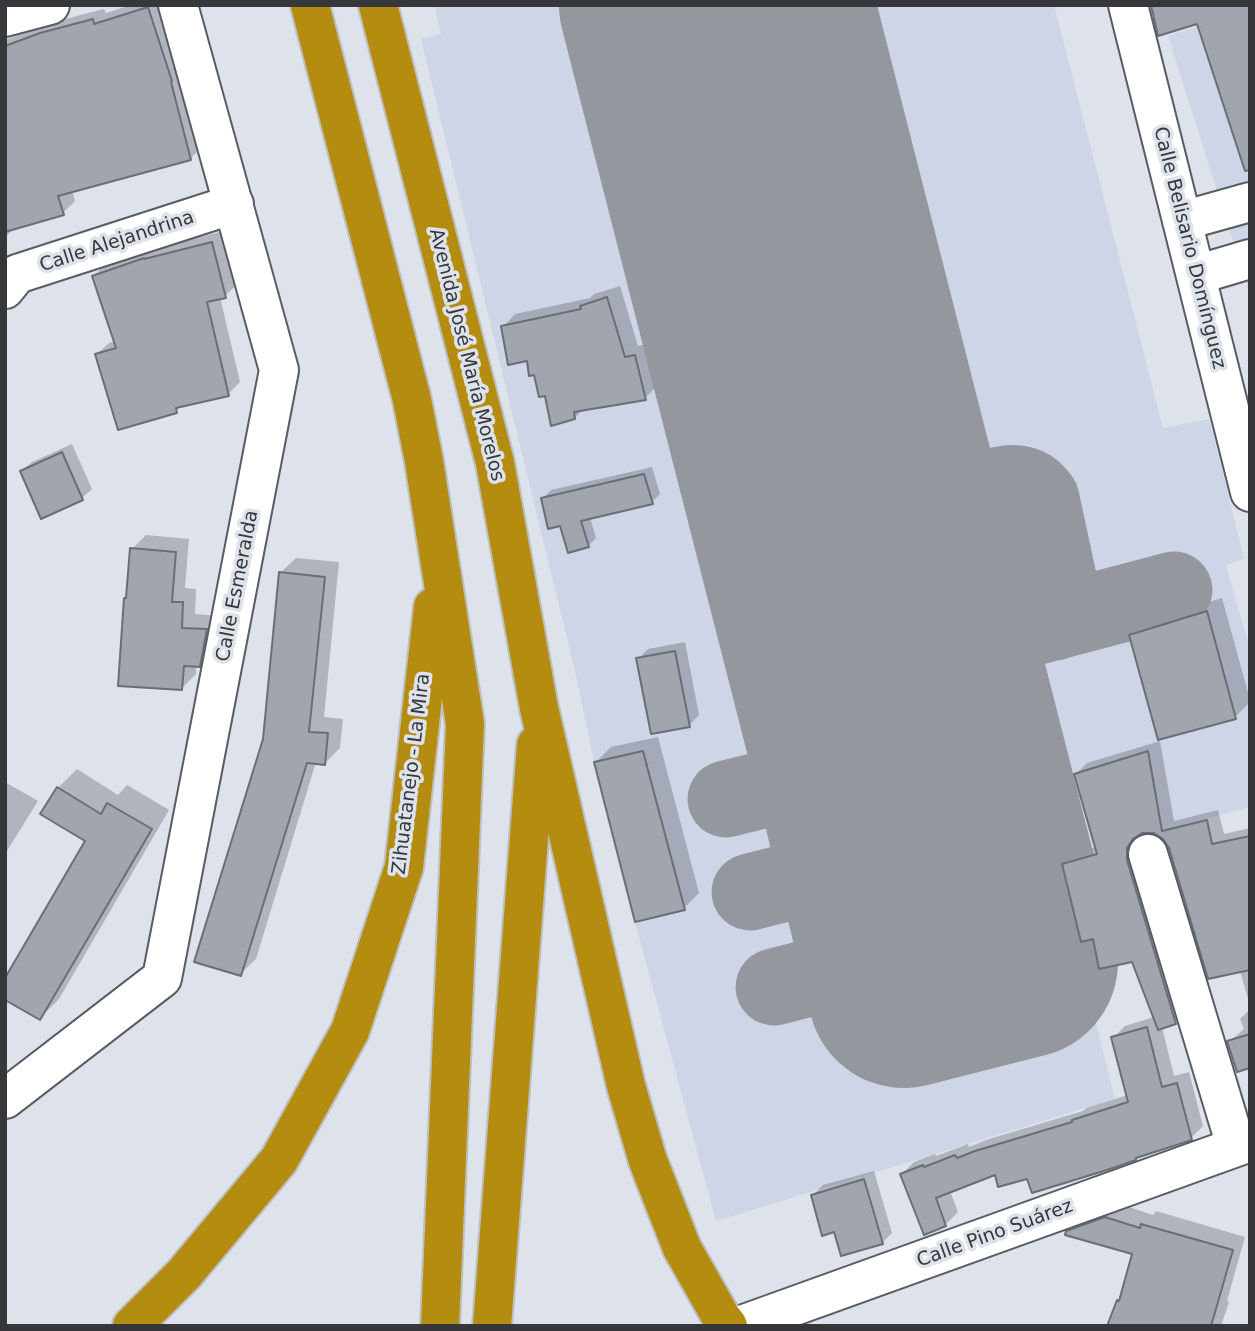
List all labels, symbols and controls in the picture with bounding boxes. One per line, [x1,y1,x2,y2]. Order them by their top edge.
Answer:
street label: Calle Belisario Domínguez [1148,125,1230,371]
street label: Calle Alejandrina [37,206,197,278]
street label: Avenida José María Morelos [424,226,508,484]
street label: Calle Esmeralda [212,508,264,664]
street label: Zihuatanejo - La Mira [388,672,436,876]
street label: Calle Pino Suárez [914,1195,1076,1273]

